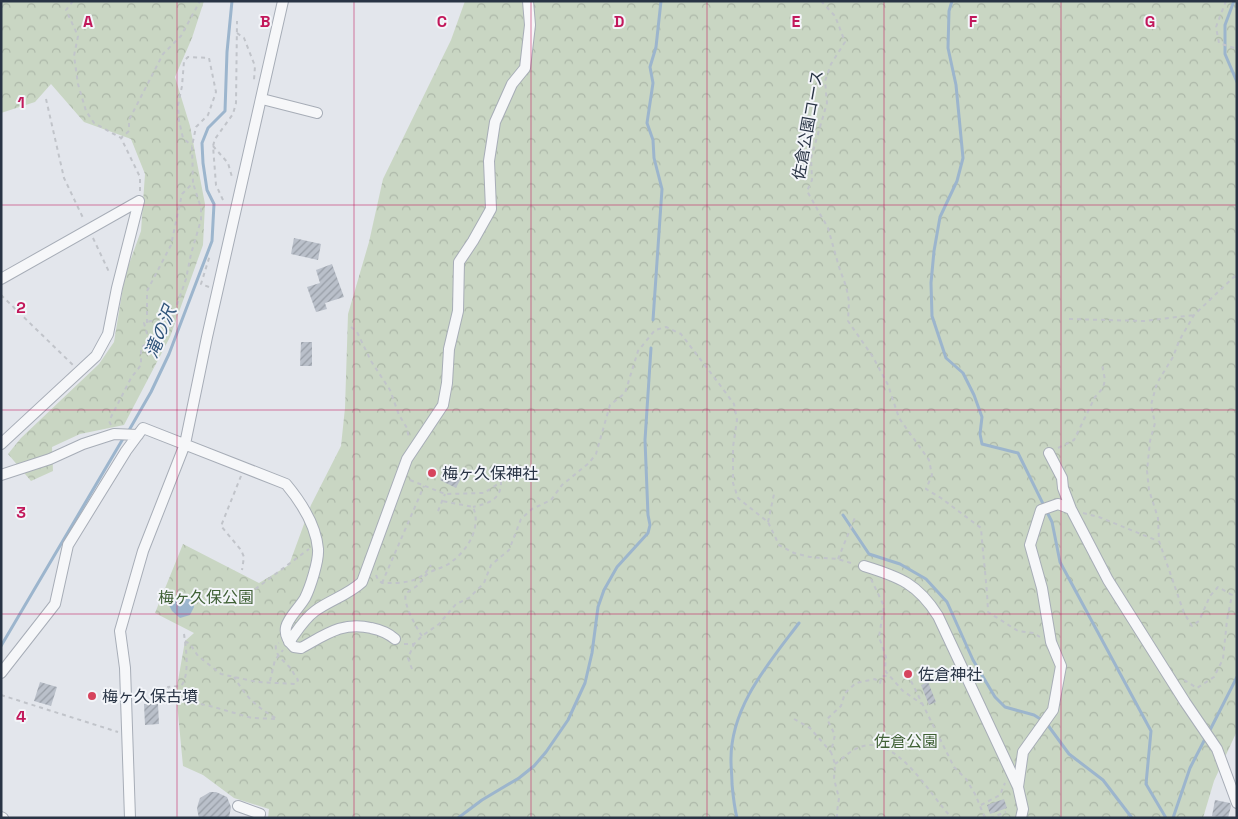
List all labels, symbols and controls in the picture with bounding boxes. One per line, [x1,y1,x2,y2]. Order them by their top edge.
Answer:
text: A [83,11,93,32]
text: B [260,11,270,32]
text: C [437,11,447,32]
text: D [614,11,624,32]
text: E [792,11,801,32]
text: F [969,11,978,32]
text: G [1145,11,1155,32]
street label: 佐倉公園コース [788,68,828,182]
text: 1 [17,92,25,113]
text: 2 [16,297,26,318]
water label: 滝の沢 [139,301,182,361]
place label: 梅ヶ久保神社 [442,463,538,484]
marker: 梅ヶ久保神社 [426,467,438,479]
text: 3 [16,502,26,523]
park label: 梅ヶ久保公園 [158,587,254,608]
place label: 佐倉神社 [918,664,982,685]
marker: 佐倉神社 [902,668,914,680]
place label: 梅ヶ久保古墳 [102,686,198,707]
marker: 梅ヶ久保古墳 [86,690,98,702]
text: 4 [16,706,26,727]
park label: 佐倉公園 [874,731,938,752]

